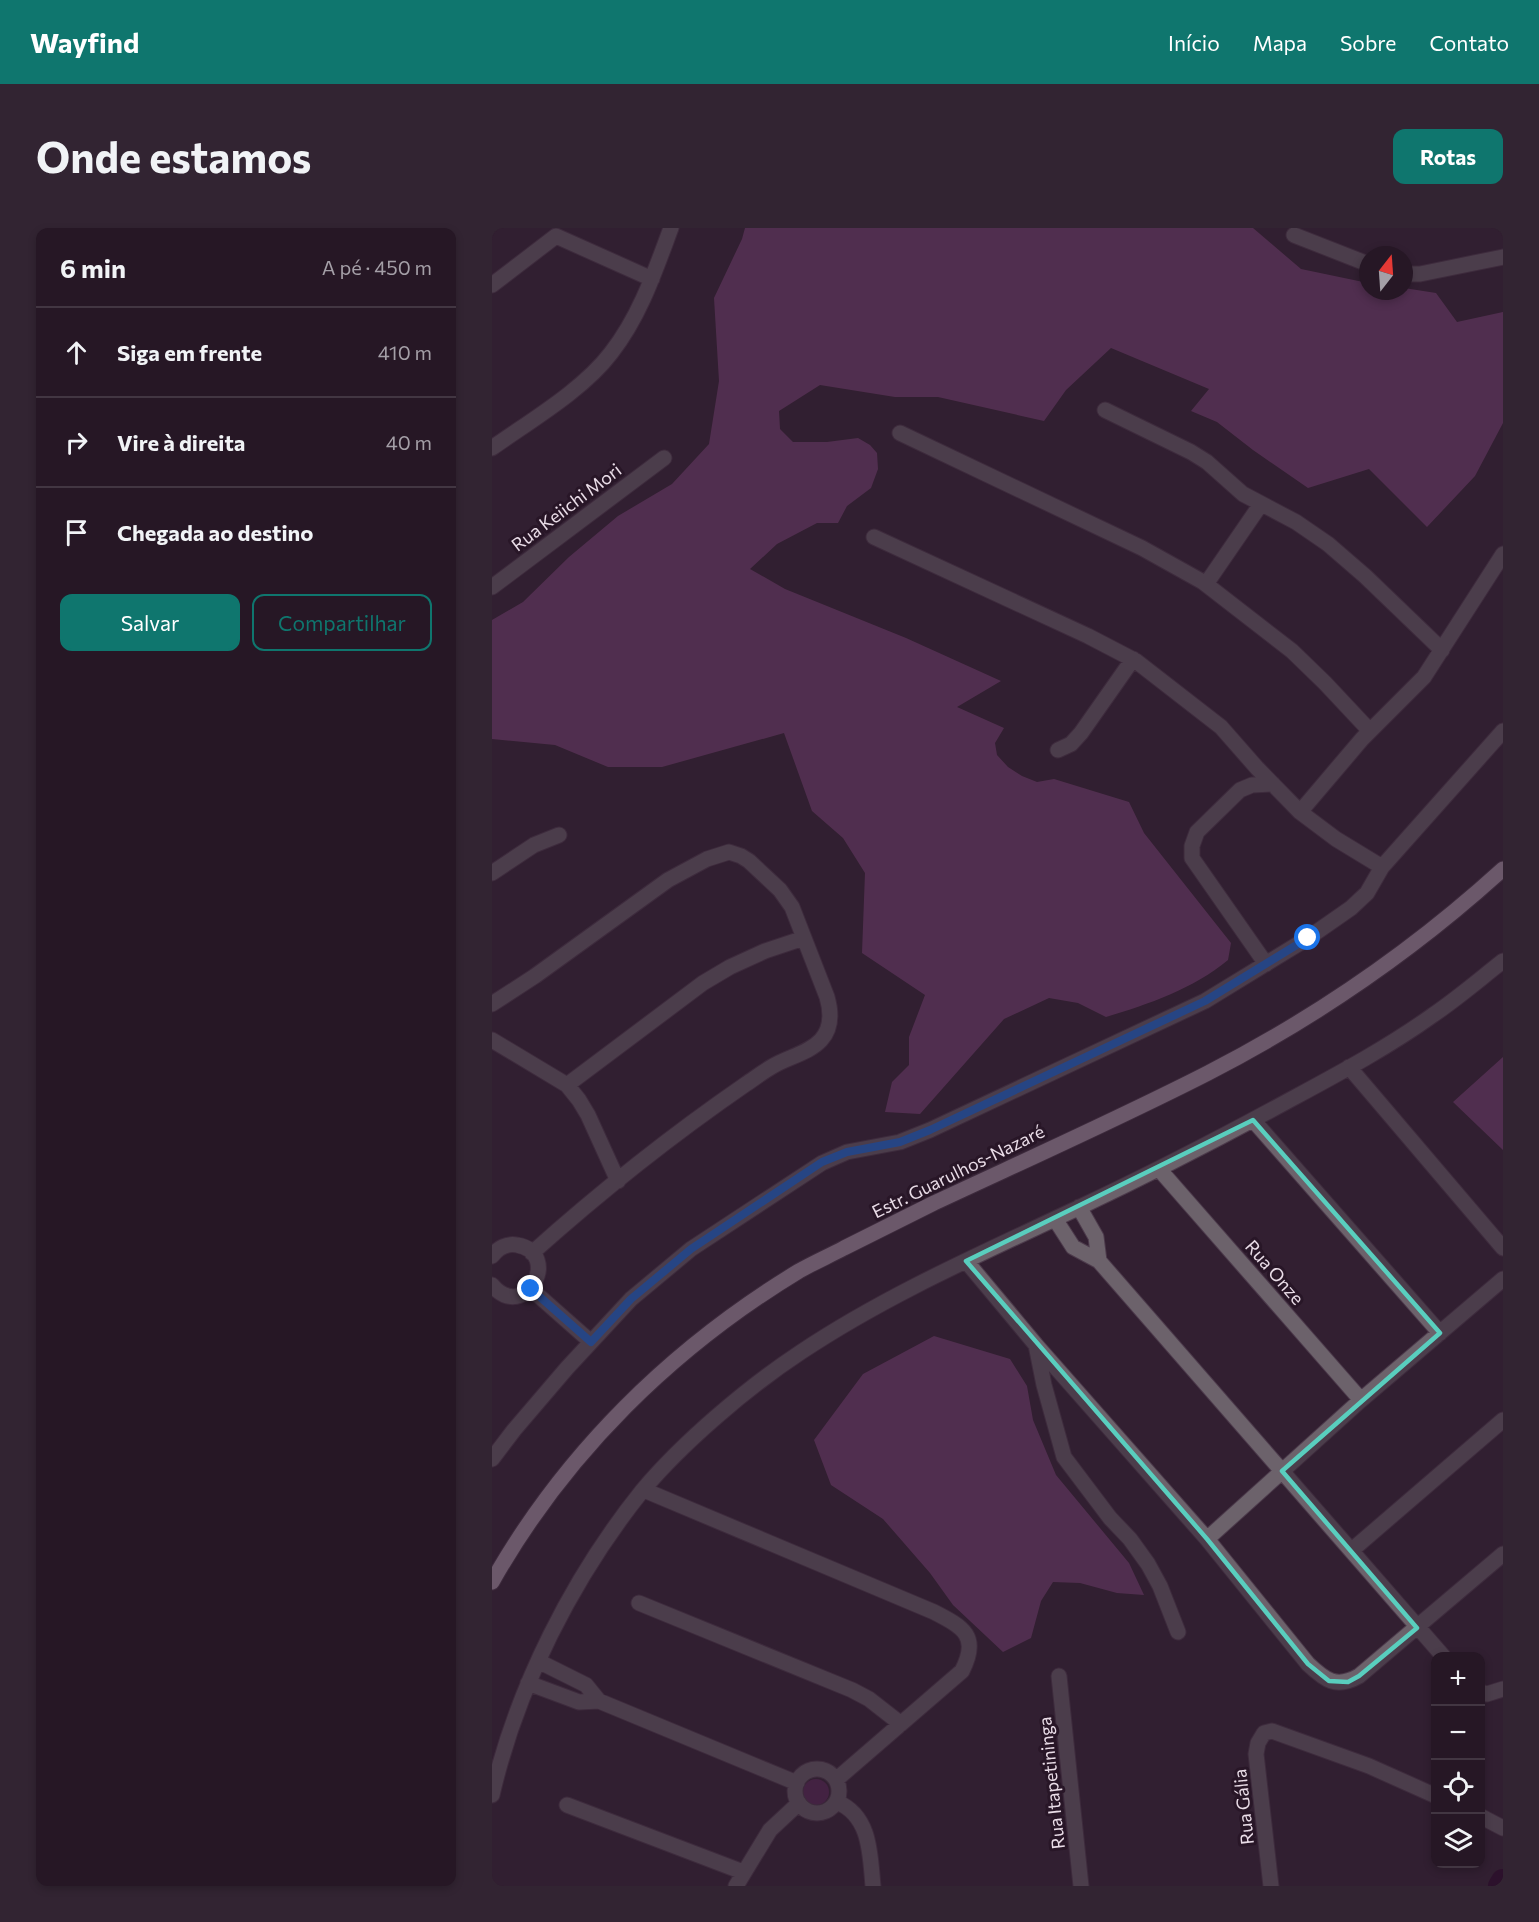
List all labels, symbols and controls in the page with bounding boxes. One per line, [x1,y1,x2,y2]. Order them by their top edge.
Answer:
text: Wayfind [30,25,139,59]
text: Início [1168,30,1220,55]
text: Mapa [1253,30,1307,55]
text: Sobre [1340,30,1396,55]
text: Contato [1429,30,1509,55]
button: Rotas [1393,129,1503,184]
text: Onde estamos [36,130,311,182]
north arrow [1359,246,1413,300]
text: 6 min [60,252,126,283]
text: A pé · 450 m [322,255,432,279]
icon: ahead [60,336,93,369]
text: Siga em frente [117,339,262,366]
text: 410 m [378,340,432,364]
icon: right [60,426,93,459]
text: Vire à direita [117,429,245,456]
text: 40 m [386,430,432,454]
street label: Rua Keiichi Mori [507,458,625,556]
icon: arrive [60,516,93,549]
text: Chegada ao destino [117,519,313,546]
button: Salvar [60,594,240,651]
button: Compartilhar [252,594,432,651]
route start [1294,924,1320,950]
street label: Estr. Guarulhos-Nazaré [868,1120,1048,1222]
street label: Rua Onze [1241,1235,1309,1309]
route end [517,1275,543,1301]
map controls [1431,1652,1485,1868]
button: + [1431,1652,1485,1706]
button: − [1431,1706,1485,1760]
street label: Rua Itapetininga [1033,1716,1069,1850]
button: locate [1431,1760,1485,1814]
street label: Rua Gália [1228,1768,1258,1846]
button: layers [1431,1814,1485,1868]

